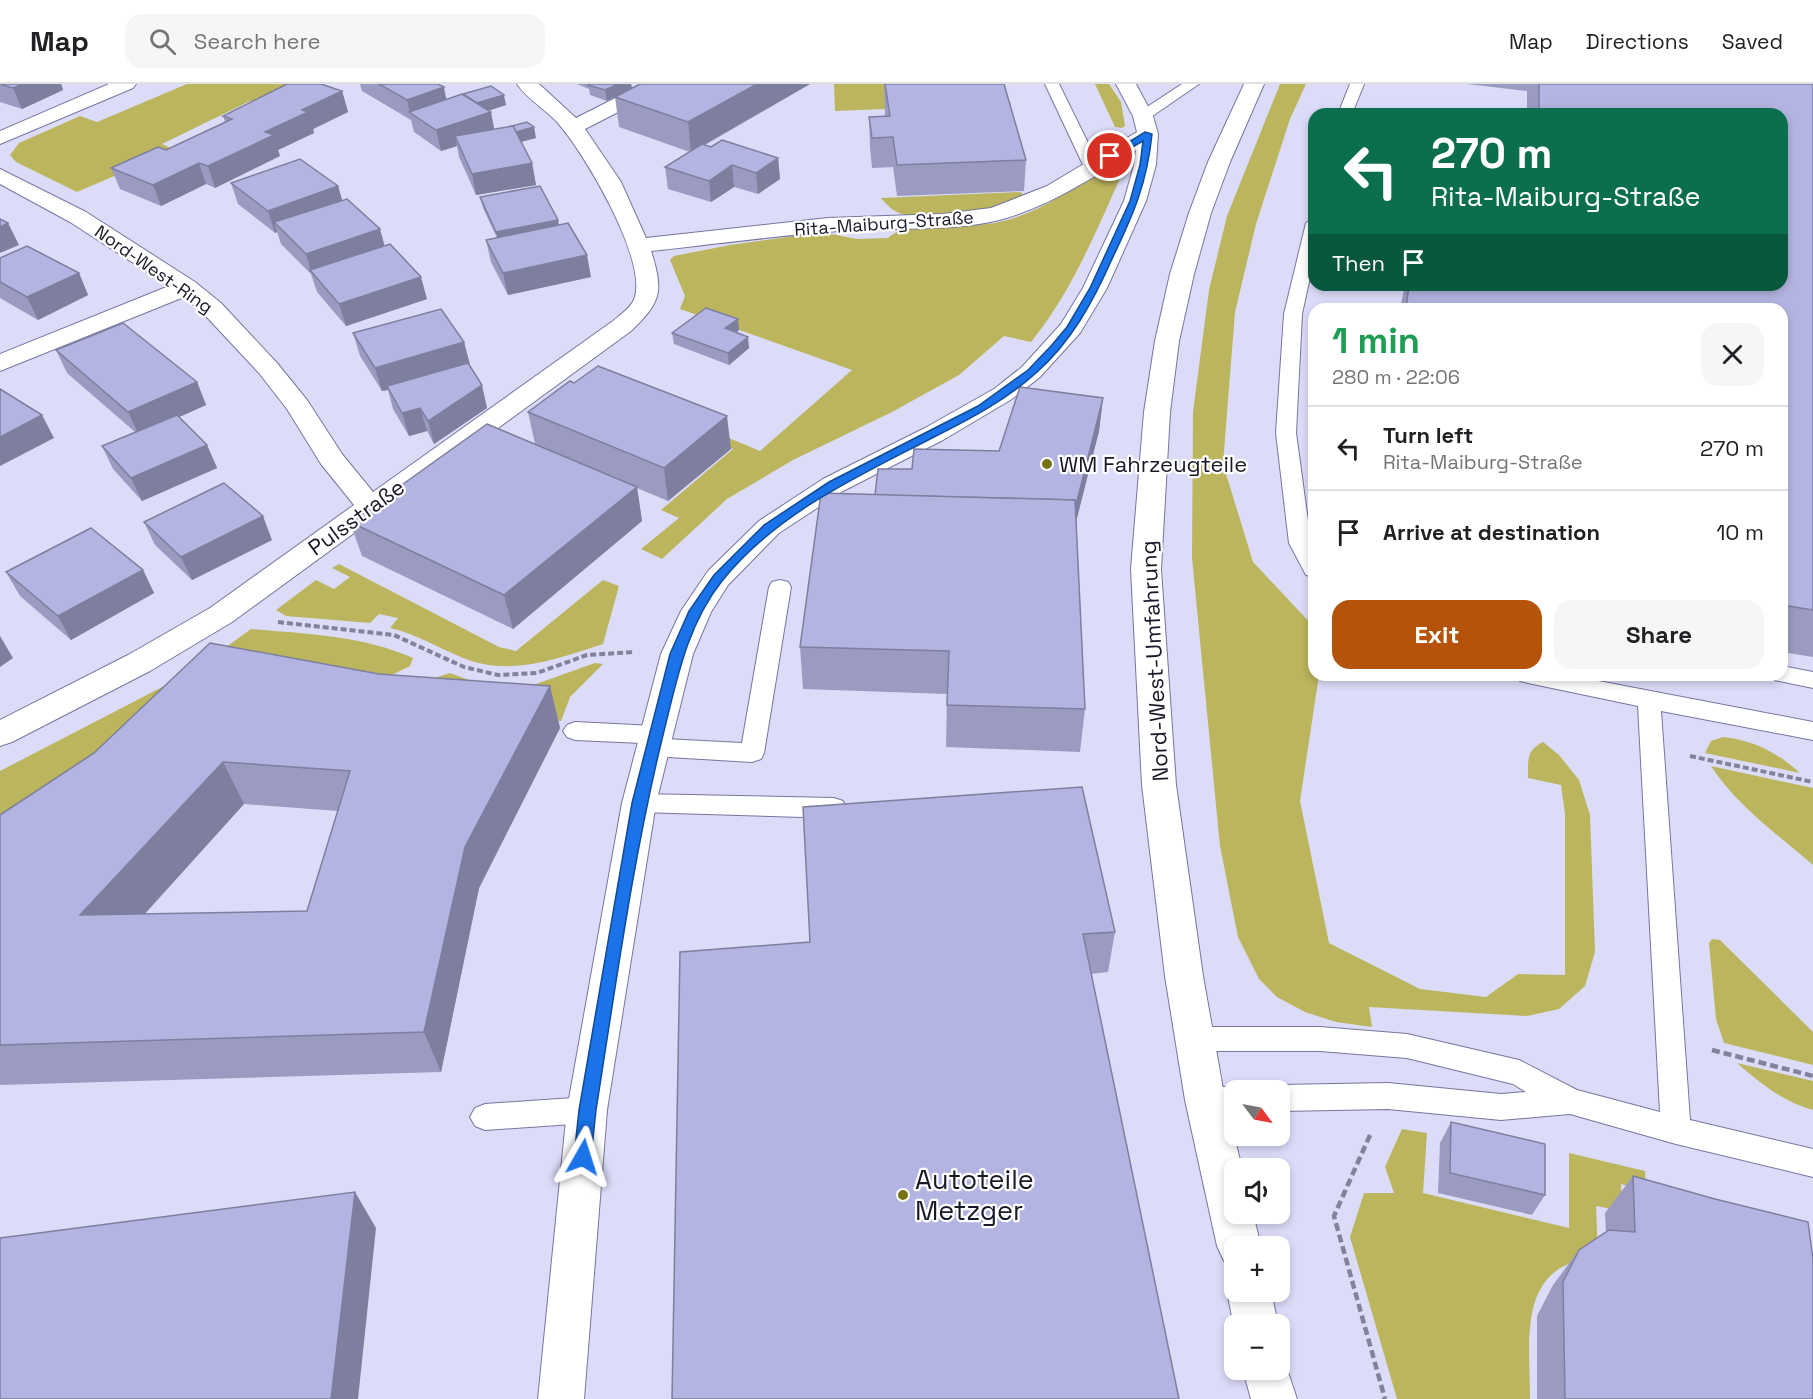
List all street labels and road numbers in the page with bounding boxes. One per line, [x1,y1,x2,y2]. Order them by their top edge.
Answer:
street label: Rita-Maiburg-Straße [794,205,974,241]
street label: Nord-West-Ring [90,220,218,318]
street label: Pulsstraße [302,473,410,561]
street label: Nord-West-Umfahrung [1134,540,1174,782]

